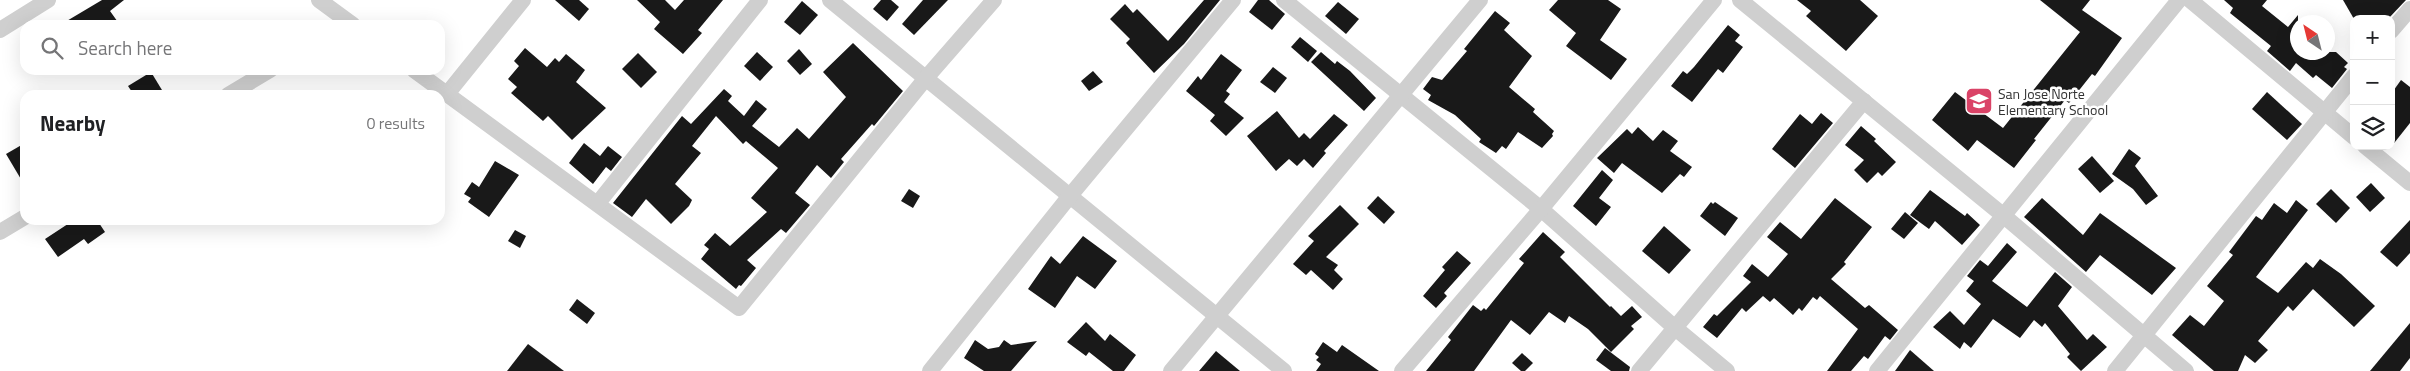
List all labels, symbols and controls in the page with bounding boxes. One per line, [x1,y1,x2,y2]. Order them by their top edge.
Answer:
north arrow [2290,15,2335,60]
map controls [2350,15,2395,150]
button: + [2350,15,2395,60]
search box [20,20,445,75]
text: Search here [78,33,172,62]
icon: search [38,34,66,62]
button: − [2350,60,2395,105]
place label: San Jose Norte Elementary School [1998,83,2108,120]
school or university icon: San Jose Norte Elementary School [1964,86,1994,116]
button: layers [2350,105,2395,150]
text: Nearby [40,107,105,139]
text: 0 results [366,111,425,135]

